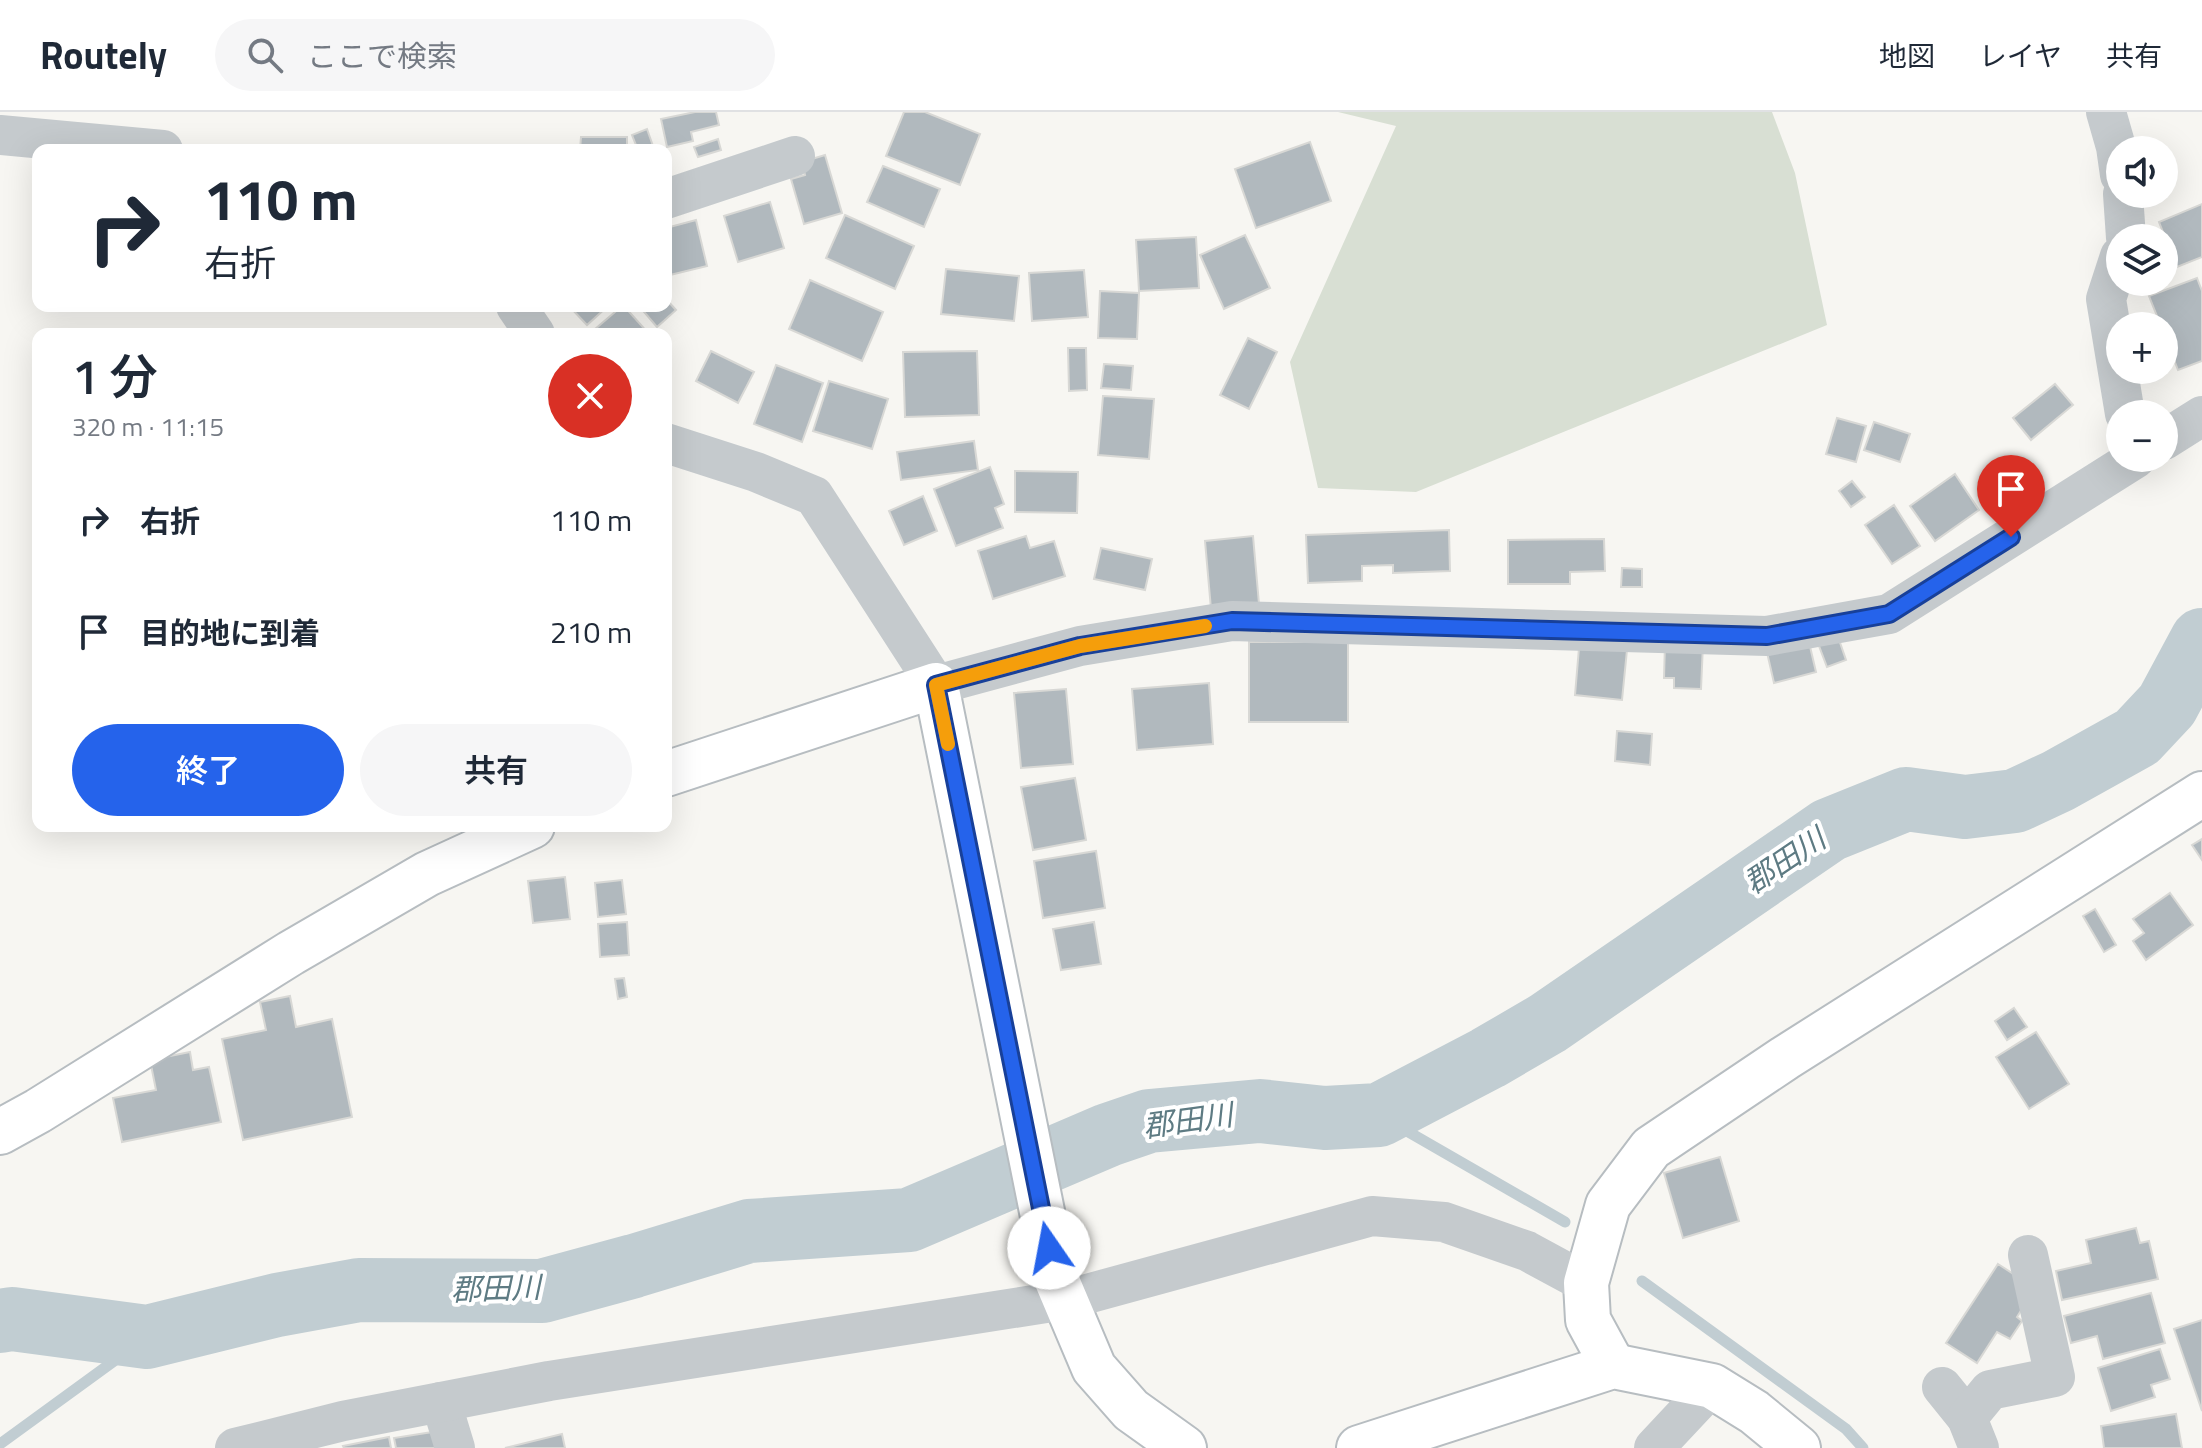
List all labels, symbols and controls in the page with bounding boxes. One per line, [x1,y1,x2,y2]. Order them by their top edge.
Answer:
search box [215,19,775,91]
text: Routely [40,26,167,84]
icon: search [243,33,287,77]
text: ここで検索 [307,33,457,79]
text: 地図 [1879,34,1935,77]
text: レイヤ [1979,34,2062,77]
text: 共有 [2106,34,2162,77]
map controls [2106,136,2178,472]
button: sound [2106,136,2178,208]
text: 110 m [204,157,357,242]
icon: right [72,176,176,280]
button: layers [2106,224,2178,296]
text: 右折 [204,235,276,290]
button: + [2106,312,2178,384]
text: 1 分 [72,340,157,413]
button: close [548,354,632,438]
button: − [2106,400,2178,472]
text: 320 m · 11:15 [72,407,224,446]
pin [1977,455,2045,537]
icon: arrive [1989,467,2033,511]
text: 110 m [550,497,632,543]
icon: right [72,498,116,542]
text: 右折 [140,498,200,544]
text: 210 m [550,609,632,655]
icon: arrive [72,610,116,654]
text: 目的地に到着 [140,610,320,656]
button: 終了 [72,724,344,816]
button: 共有 [360,724,632,816]
water label: 郡田川 [1734,814,1837,904]
water label: 郡田川 [1140,1091,1239,1149]
position arrow [1007,1206,1091,1290]
water label: 郡田川 [450,1263,545,1313]

